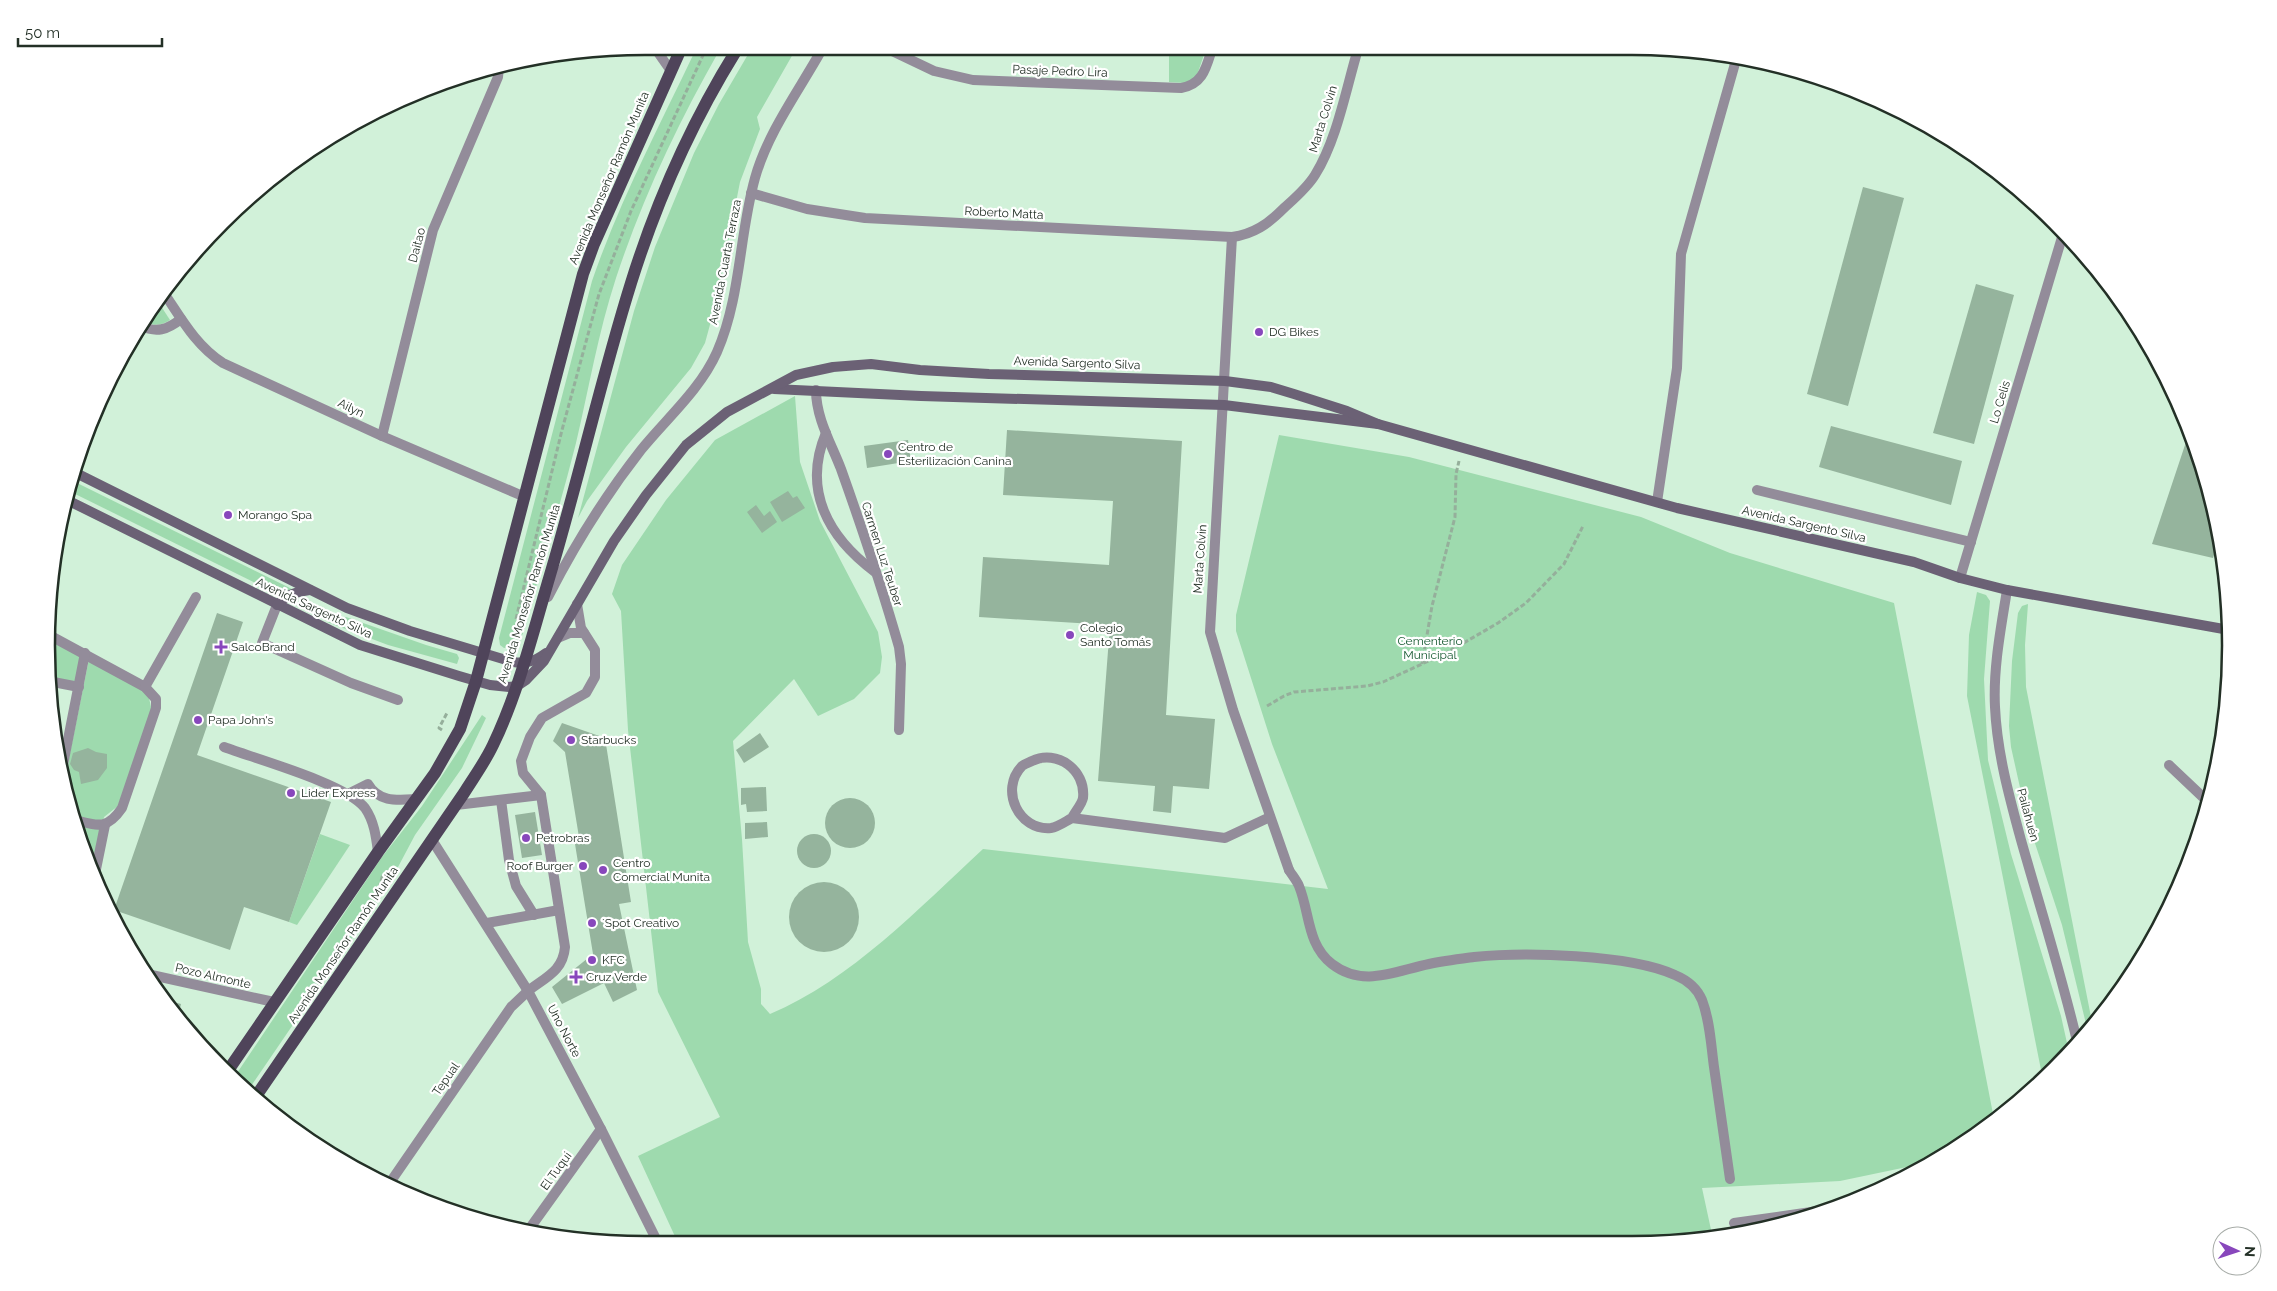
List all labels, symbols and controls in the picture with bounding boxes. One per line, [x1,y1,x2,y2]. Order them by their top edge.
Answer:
scale bar [18,15,161,47]
text: 50 m [25,24,60,42]
street label: Pasaje Pedro Lira [1012,62,1108,80]
street label: Marta Colvin [1306,84,1340,154]
street label: Avenida Monseñor Ramón Munita [566,89,652,267]
street label: Avenida Cuarta Terraza [706,198,744,326]
street label: Roberto Matta [964,204,1044,222]
street label: Daitao [406,226,428,264]
place label: DG Bikes [1269,325,1319,339]
marker: DG Bikes [1253,326,1265,338]
street label: Avenida Sargento Silva [1013,354,1141,372]
street label: Lo Celis [1987,379,2013,425]
street label: Ailyn [336,396,366,420]
place label: Centro de Esterilización Canina [898,440,1012,468]
marker: Centro de Esterilización Canina [882,448,894,460]
street label: Carmen Luz Teuber [859,500,906,609]
street label: Avenida Monseñor Ramón Munita [495,503,563,685]
street label: Avenida Sargento Silva [1741,503,1867,545]
place label: Morango Spa [238,508,312,522]
marker: Morango Spa [222,509,234,521]
street label: Marta Colvin [1191,524,1209,594]
street label: Avenida Sargento Silva [254,575,374,641]
place label: Colegio Santo Tomás [1080,621,1151,649]
marker: Colegio Santo Tomás [1064,629,1076,641]
park label: Cementerio Municipal [1397,634,1463,662]
place label: SalcoBrand [231,640,295,654]
marker: SalcoBrand [215,641,227,653]
place label: Papa John's [208,713,274,727]
marker: Papa John's [192,714,204,726]
place label: Starbucks [581,733,636,747]
marker: Starbucks [565,734,577,746]
place label: Lider Express [301,786,376,800]
marker: Lider Express [285,787,297,799]
street label: Pailahuén [2014,787,2042,843]
place label: Petrobras [536,831,590,845]
marker: Petrobras [520,832,532,844]
place label: Centro Comercial Munita [613,856,710,884]
place label: Roof Burger [507,859,574,873]
marker: Roof Burger [577,860,589,872]
street label: Avenida Monseñor Ramón Munita [285,864,401,1026]
marker: Centro Comercial Munita [597,864,609,876]
place label: ´Spot Creativo [602,916,679,930]
marker: ´Spot Creativo [586,917,598,929]
place label: KFC [602,953,625,967]
marker: KFC [586,954,598,966]
street label: Pozo Almonte [174,960,252,992]
place label: Cruz Verde [586,970,647,984]
marker: Cruz Verde [570,971,582,983]
street label: Uno Norte [544,1002,584,1060]
street label: Tepual [430,1059,463,1098]
street label: El Tuqui [538,1149,574,1193]
north arrow [2212,1226,2262,1276]
text: N [2242,1246,2258,1257]

